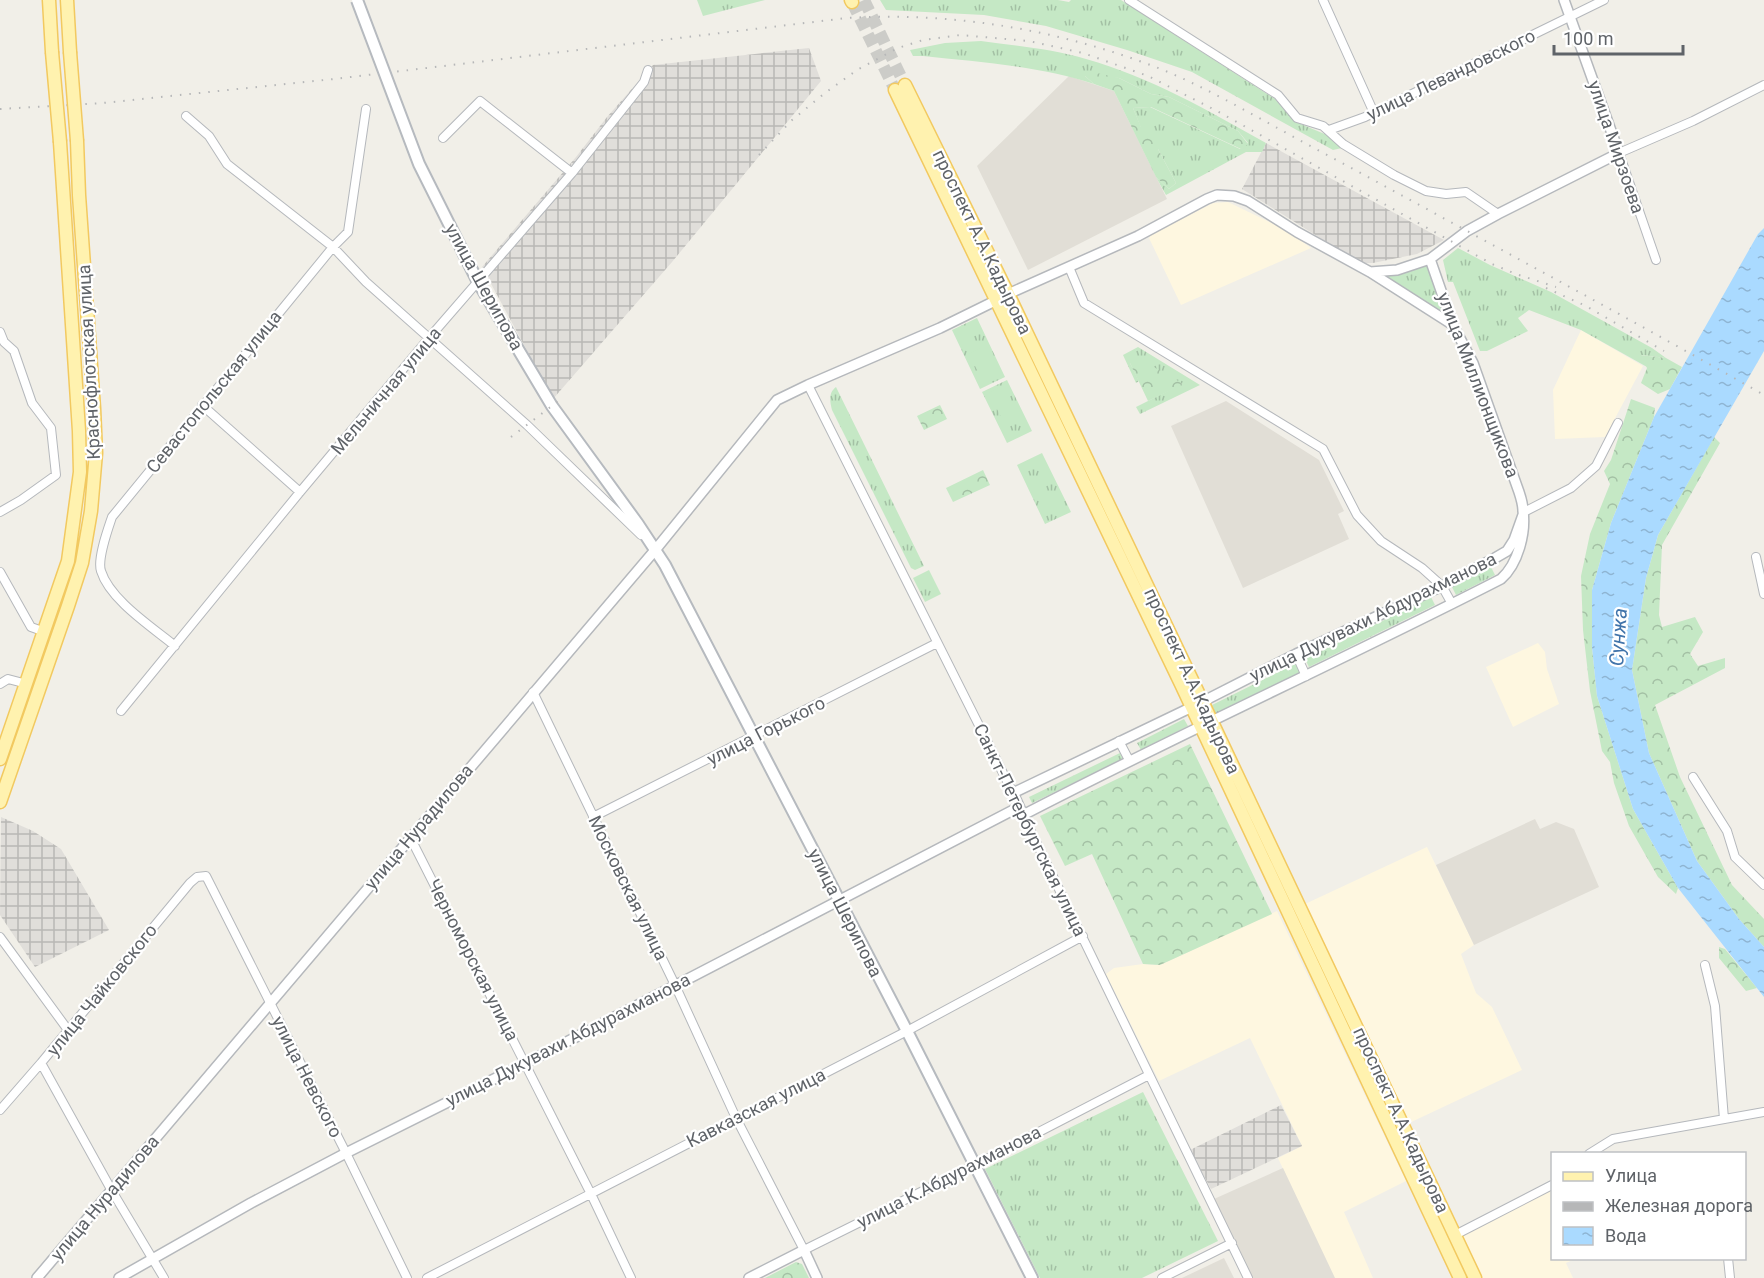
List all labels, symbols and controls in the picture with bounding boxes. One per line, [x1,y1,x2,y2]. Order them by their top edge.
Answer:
scale bar [1554,18,1683,56]
street label: улица Левандовского [1363,25,1538,125]
text: 100 m [1563,28,1614,49]
street label: улица Мирзоева [1584,78,1649,216]
street label: проспект А.А.Кадырова [929,146,1036,337]
street label: улица Шерипова [441,220,528,354]
street label: Краснофлотская улица [73,264,104,460]
street label: улица Миллионщикова [1433,289,1524,481]
street label: Севастопольская улица [142,306,286,477]
street label: Мельничная улица [326,323,445,459]
street label: улица Дукувахи Абдурахманова [1246,548,1499,686]
street label: проспект А.А.Кадырова [1140,585,1245,777]
water label: Сунжа [1604,607,1632,667]
street label: улица Горького [703,692,828,769]
street label: Санкт-Петербургская улица [970,720,1091,939]
street label: улица Нурадилова [360,760,477,894]
street label: Московская улица [584,812,673,963]
street label: улица Шерипова [804,845,887,981]
street label: Черноморская улица [423,875,523,1044]
street label: улица Чайковского [42,920,161,1060]
street label: улица Дукувахи Абдурахманова [442,969,694,1111]
street label: улица Невского [268,1013,347,1141]
street label: проспект А.А.Кадырова [1349,1024,1454,1216]
street label: Кавказская улица [683,1063,829,1152]
street label: улица К.Абдурахманова [853,1121,1044,1232]
street label: улица Нурадилова [46,1131,163,1265]
legend [1551,1152,1746,1260]
text: Улица [1605,1165,1657,1186]
text: Железная дорога [1605,1195,1753,1216]
text: Вода [1605,1225,1647,1246]

